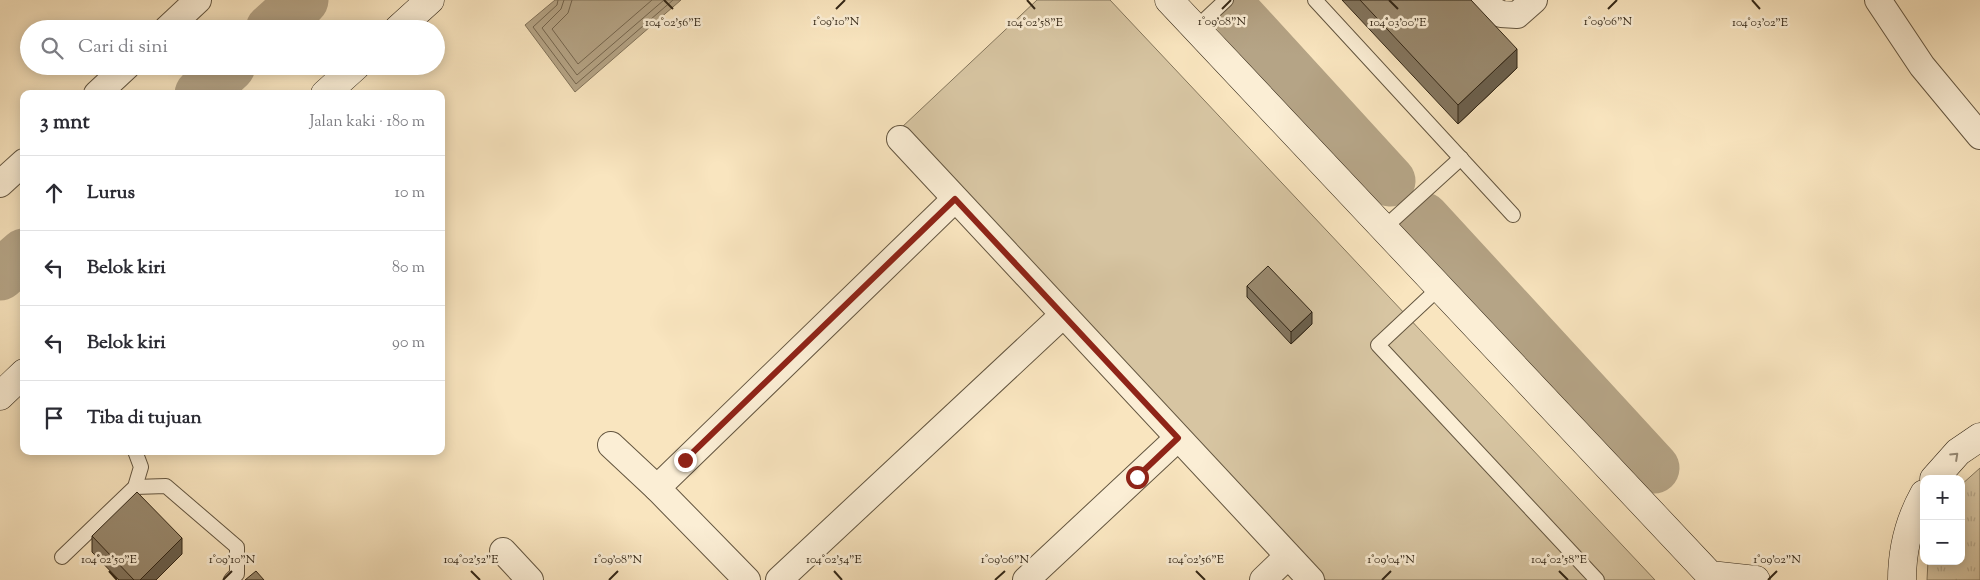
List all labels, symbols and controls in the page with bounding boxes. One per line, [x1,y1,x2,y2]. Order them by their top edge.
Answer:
text: 1°09'10"N [813,13,860,31]
text: 1°09'08"N [1198,13,1247,31]
text: 1°09'06"N [1584,13,1633,31]
text: 104°02'56"E [645,14,702,32]
text: 104°02'58"E [1007,14,1064,32]
text: 104°03'00"E [1370,14,1427,32]
text: 104°03'02"E [1732,14,1789,32]
search box [20,20,445,75]
icon: search [38,34,66,62]
text: Cari di sini [78,34,168,61]
text: 3 mnt [40,108,90,138]
text: Jalan kaki · 180 m [310,111,425,134]
icon: ahead [40,179,68,207]
text: Lurus [87,180,135,207]
text: 10 m [395,182,425,205]
icon: left [40,254,68,282]
text: Belok kiri [87,255,166,282]
text: 80 m [392,257,425,280]
icon: left [40,329,68,357]
text: Belok kiri [87,330,166,357]
text: 90 m [392,332,425,355]
icon: arrive [40,404,68,432]
text: Tiba di tujuan [87,405,202,432]
route end [674,449,697,472]
one-way arrow [1950,453,1959,462]
route start [1126,466,1149,489]
map controls [1920,475,1965,565]
button: + [1920,475,1965,520]
button: − [1920,520,1965,565]
text: 104°02'50"E [81,551,138,569]
text: 1°09'10"N [209,551,256,569]
text: 104°02'52"E [443,551,499,569]
text: 1°09'08"N [594,551,643,569]
text: 104°02'54"E [806,551,863,569]
text: 1°09'06"N [981,551,1030,569]
text: 104°02'56"E [1168,551,1225,569]
text: 1°09'04"N [1367,551,1415,569]
text: 104°02'58"E [1531,551,1588,569]
text: 1°09'02"N [1753,551,1801,569]

